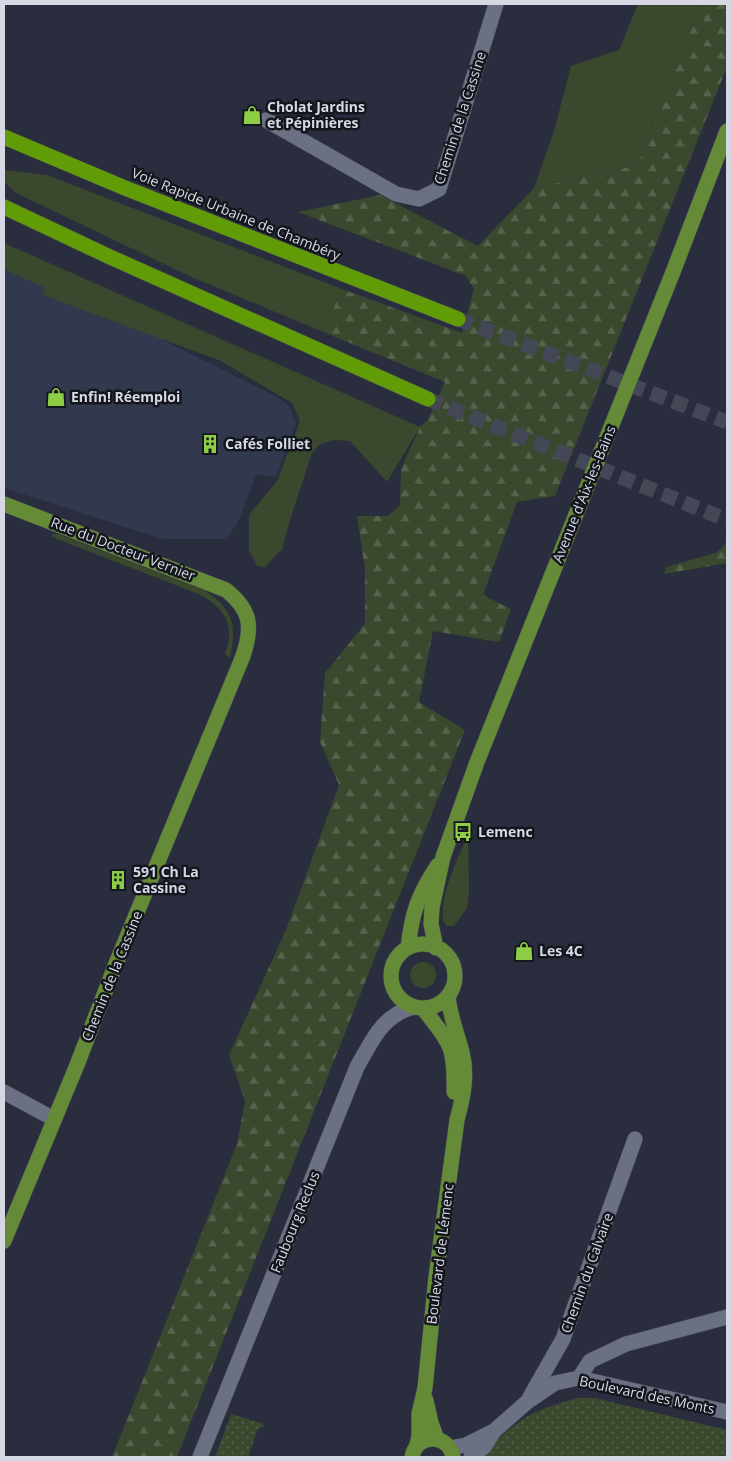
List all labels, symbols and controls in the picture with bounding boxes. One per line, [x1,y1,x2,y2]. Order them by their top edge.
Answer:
street label: Chemin de la Cassine [429,49,490,187]
place label: Cholat Jardins et Pépinières [267,97,365,132]
shop icon: Cholat Jardins et Pépinières [241,104,263,126]
street label: Voie Rapide Urbaine de Chambéry [129,163,344,265]
shop icon: Enfin! Réemploi [45,386,67,408]
place label: Enfin! Réemploi [71,387,180,406]
street label: Avenue d'Aix-les-Bains [547,422,620,565]
building icon: Cafés Folliet [199,433,221,455]
place label: Cafés Folliet [225,434,310,453]
street label: Rue du Docteur Vernier [48,512,198,585]
bus stop icon: Lemenc [452,821,474,843]
place label: Lemenc [478,822,533,841]
place label: 591 Ch La Cassine [133,862,199,897]
building icon: 591 Ch La Cassine [107,869,129,891]
street label: Chemin de la Cassine [77,908,146,1044]
shop icon: Les 4C [513,940,535,962]
place label: Les 4C [539,941,583,960]
street label: Faubourg Reclus [265,1168,324,1275]
street label: Boulevard de Lémenc [421,1182,458,1325]
street label: Chemin du Calvaire [556,1210,617,1336]
street label: Boulevard des Monts [578,1371,717,1418]

